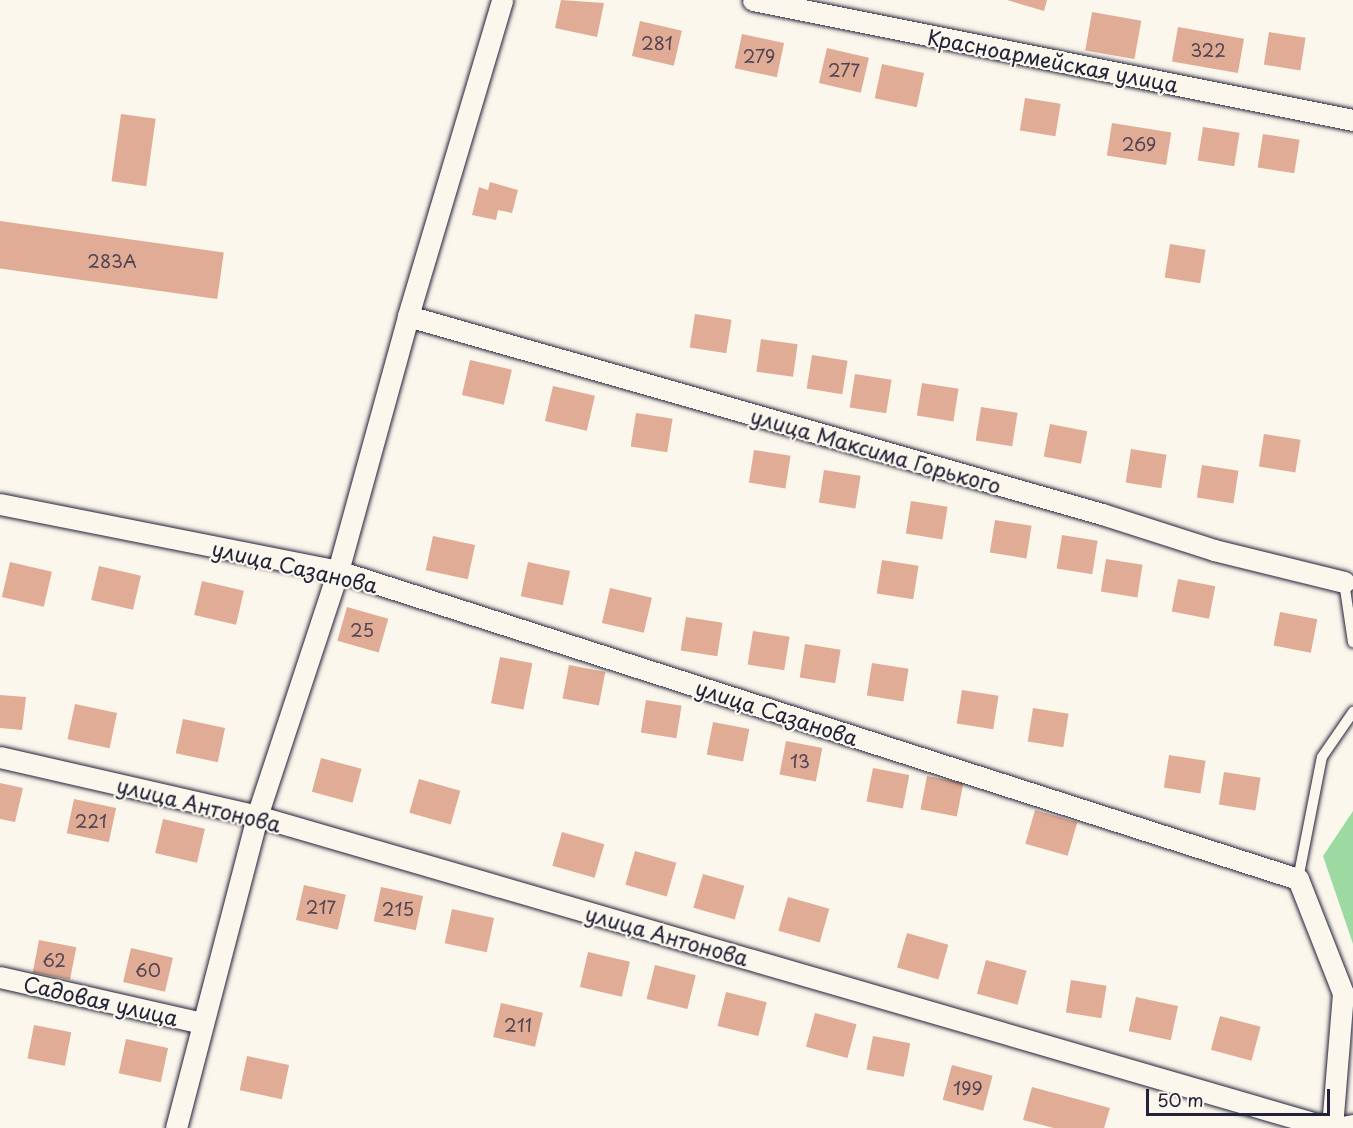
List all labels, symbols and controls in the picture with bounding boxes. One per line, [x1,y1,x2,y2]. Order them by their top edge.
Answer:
street label: Красноармейская улица [925,23,1181,97]
house number: 281 [641,32,673,54]
house number: 322 [1190,39,1226,61]
house number: 279 [743,45,775,67]
house number: 277 [828,59,860,81]
house number: 269 [1122,133,1156,155]
house number: 283А [87,250,137,272]
street label: улица Максима Горького [747,402,1005,498]
street label: улица Сазанова [209,535,381,597]
house number: 25 [350,619,374,641]
street label: улица Сазанова [692,674,862,750]
house number: 13 [790,750,810,772]
street label: улица Антонова [114,771,284,837]
house number: 221 [75,810,107,832]
house number: 217 [306,896,336,918]
house number: 215 [382,898,414,920]
street label: улица Антонова [582,900,752,970]
house number: 62 [42,949,66,971]
house number: 60 [135,959,161,981]
street label: Садовая улица [21,970,181,1030]
house number: 211 [504,1014,532,1036]
house number: 199 [953,1077,983,1099]
scale bar [1149,1077,1334,1115]
text: 50 m [1157,1086,1204,1113]

